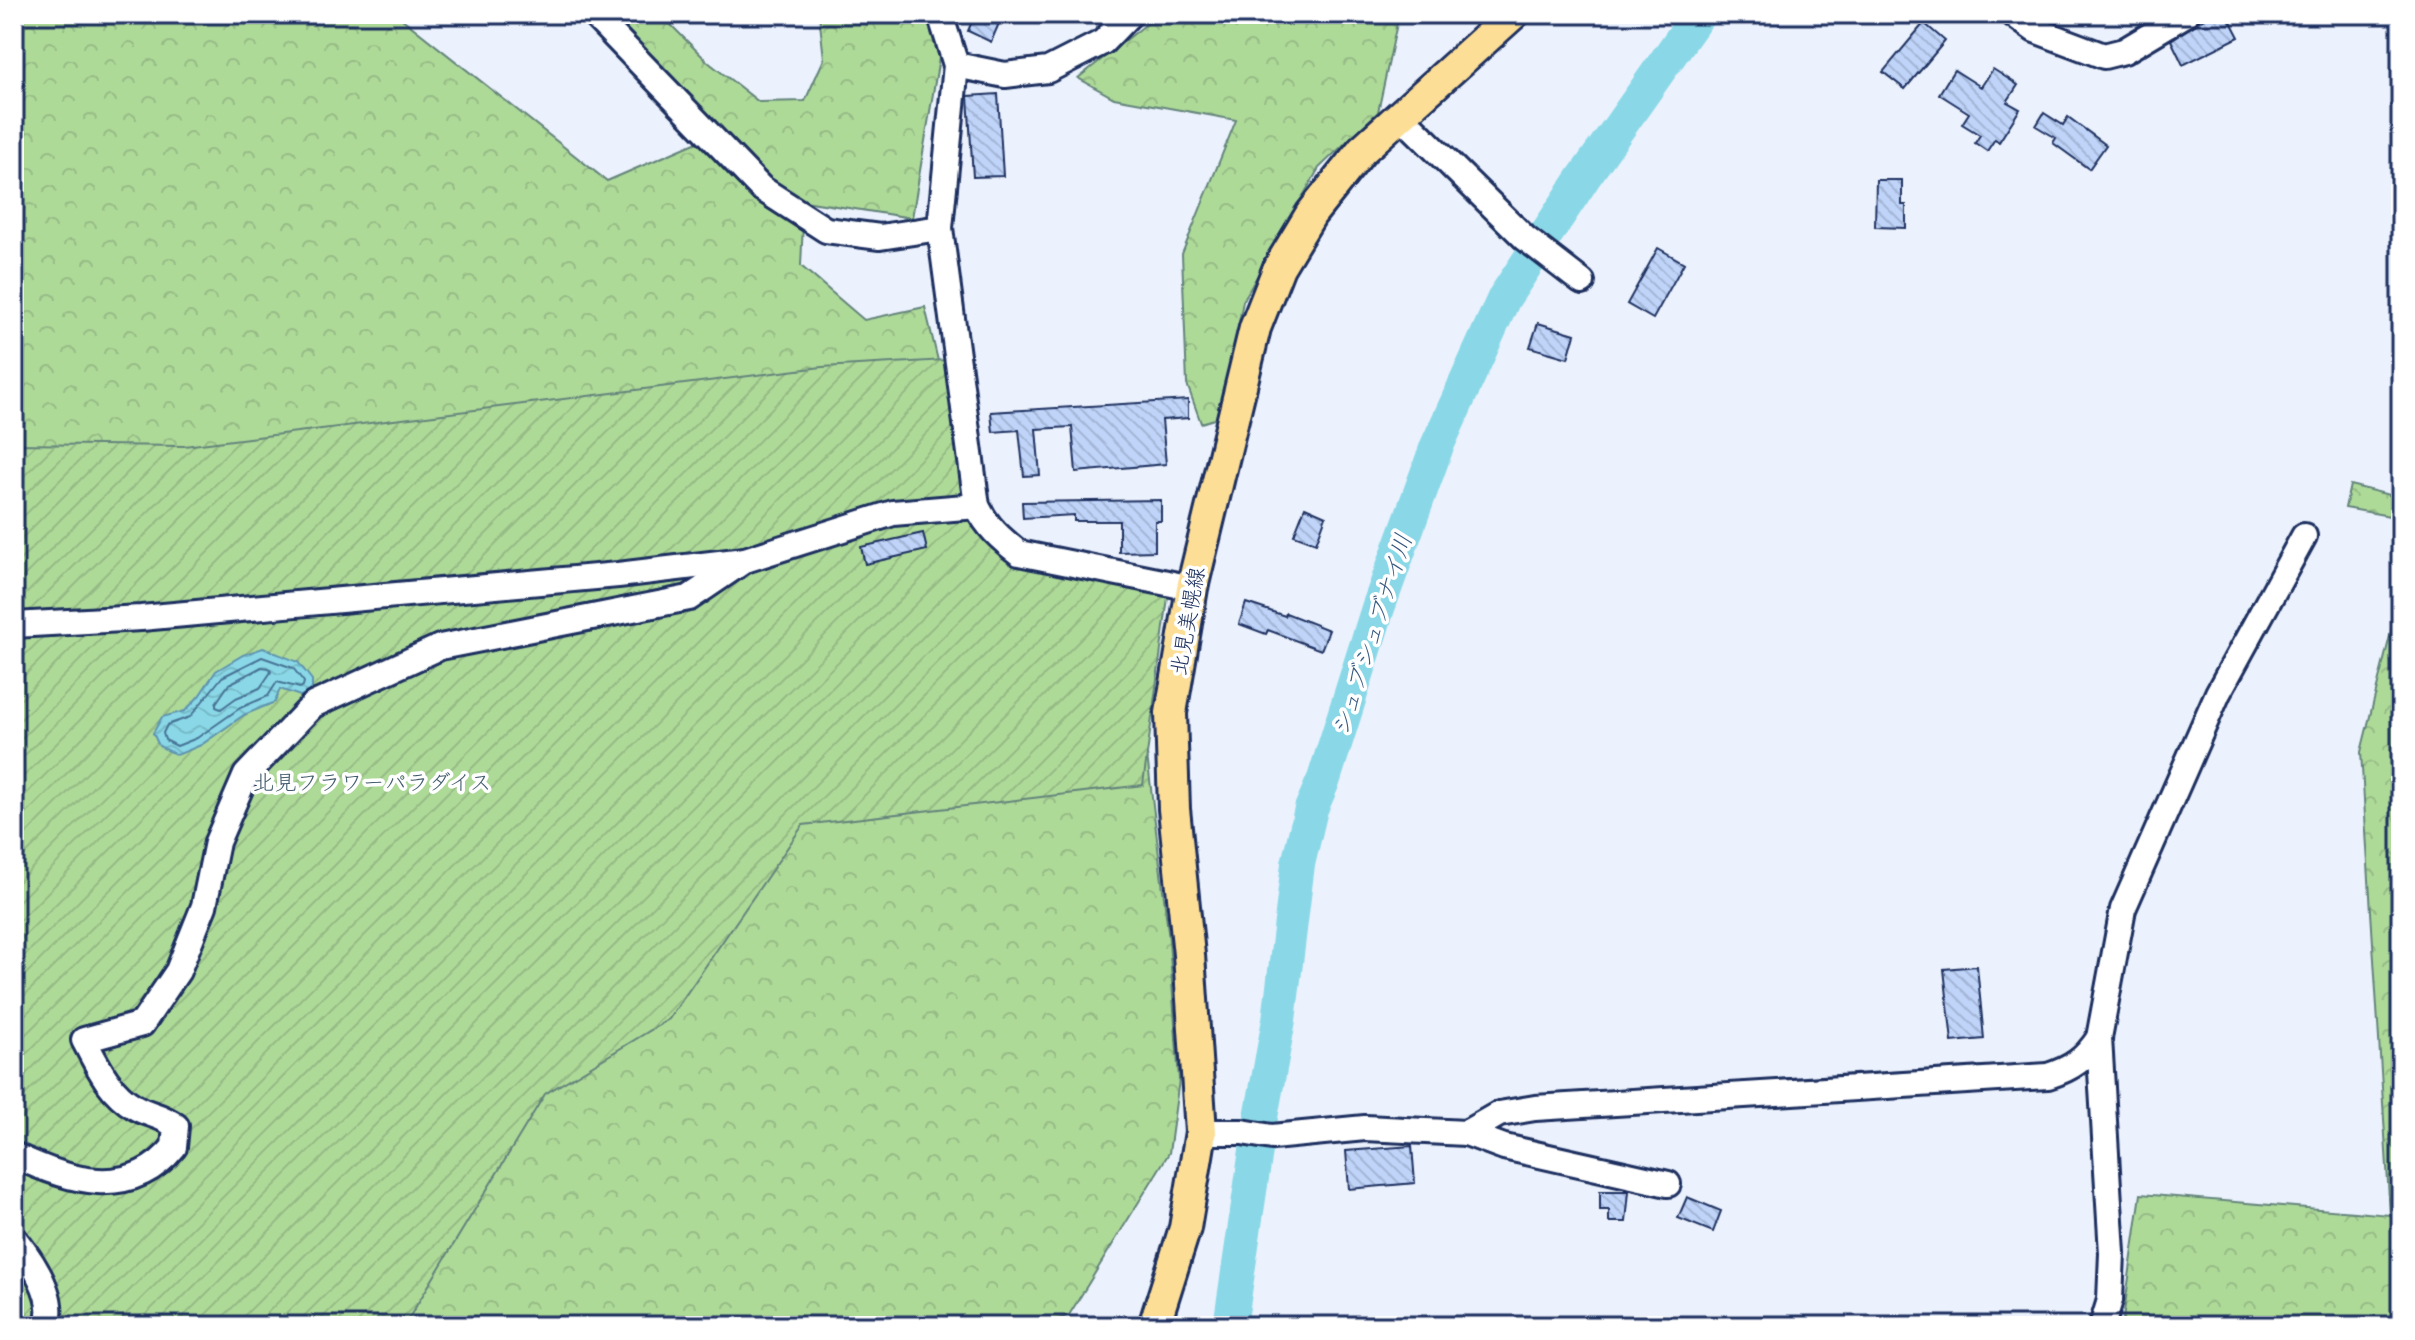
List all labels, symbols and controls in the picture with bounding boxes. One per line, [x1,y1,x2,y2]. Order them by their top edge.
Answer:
water label: シュブシュブナイ川 [1326,530,1419,740]
street label: 北見美幌線 [1165,565,1211,678]
park label: 北見フラワーパラダイス [253,769,491,797]

